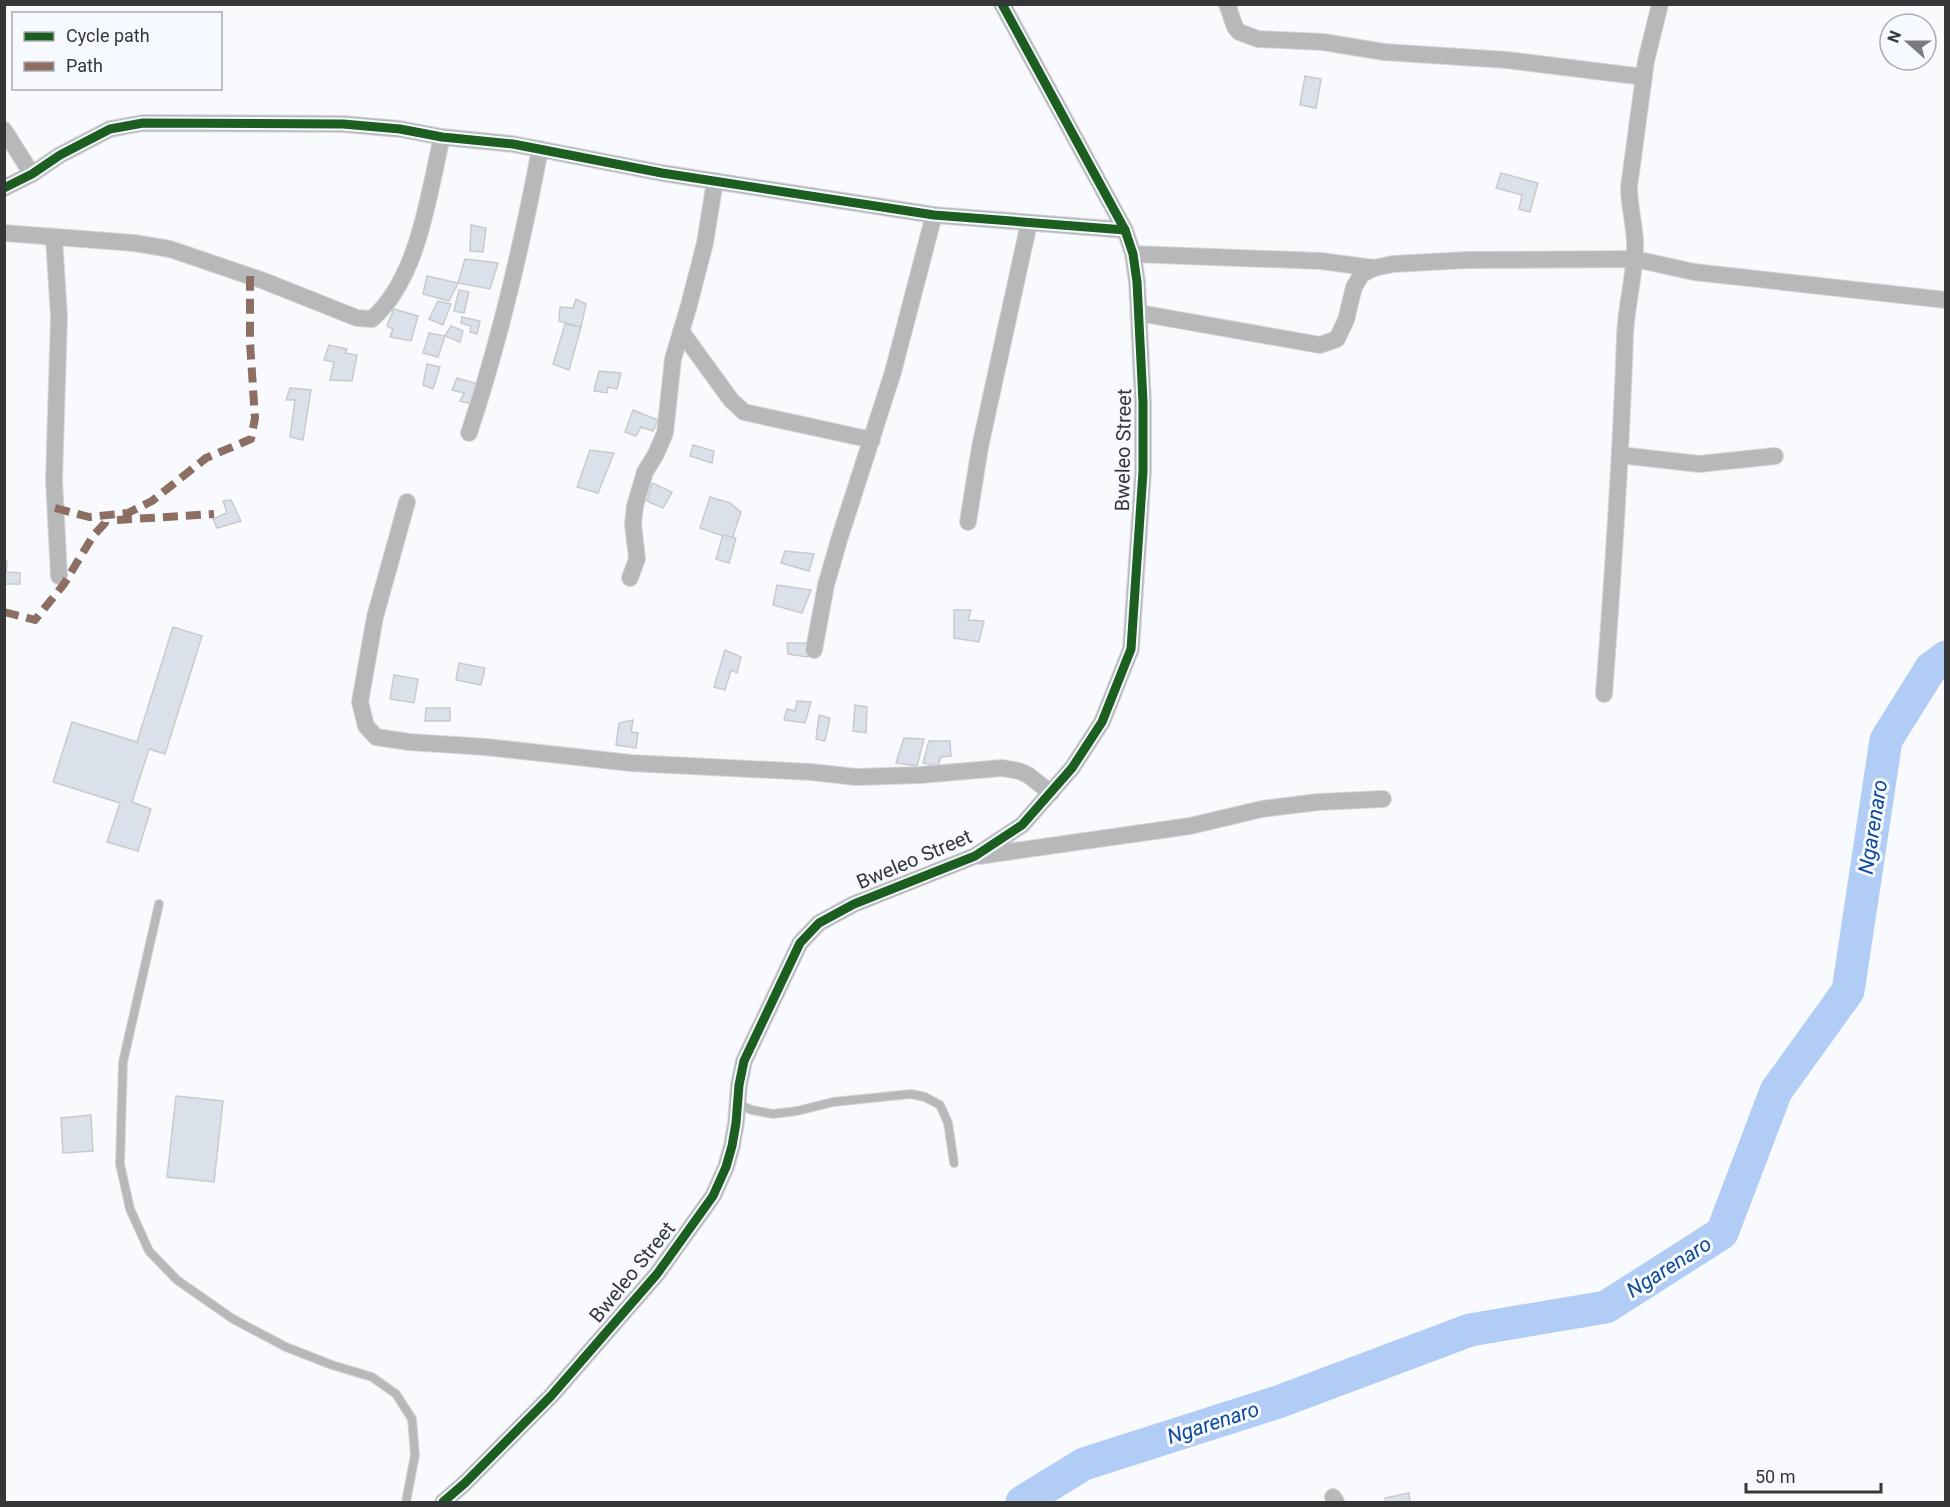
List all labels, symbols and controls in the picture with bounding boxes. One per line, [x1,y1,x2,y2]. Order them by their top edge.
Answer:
legend [12,12,222,90]
north arrow [1878,12,1938,72]
text: Cycle path [66,25,150,46]
text: N [1884,28,1905,45]
text: Path [66,55,103,76]
street label: Bweleo Street [1110,388,1136,512]
water label: Ngarenaro [1854,778,1892,876]
street label: Bweleo Street [853,824,975,894]
street label: Bweleo Street [584,1217,680,1327]
water label: Ngarenaro [1622,1232,1716,1302]
water label: Ngarenaro [1164,1397,1262,1449]
scale bar [1746,1456,1881,1494]
text: 50 m [1755,1466,1795,1487]

